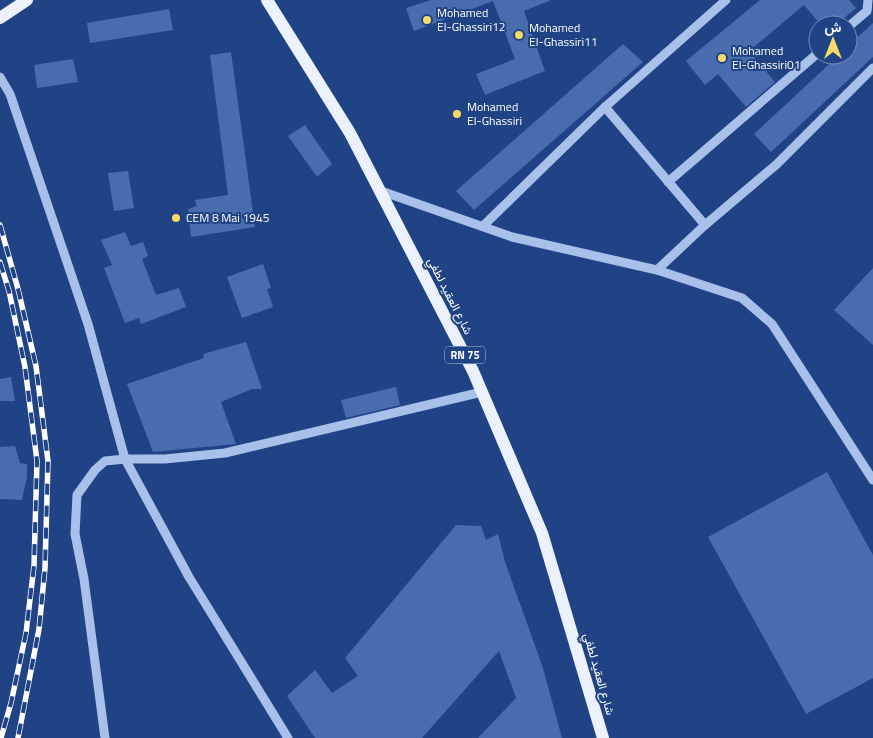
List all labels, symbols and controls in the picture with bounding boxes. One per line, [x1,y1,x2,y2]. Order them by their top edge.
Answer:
place label: Mohamed El-Ghassiri12 [437,3,506,36]
marker: Mohamed El-Ghassiri12 [421,14,433,26]
north arrow [808,15,858,65]
text: ش [825,16,842,37]
place label: Mohamed El-Ghassiri11 [529,18,598,51]
marker: Mohamed El-Ghassiri11 [513,29,525,41]
place label: Mohamed El-Ghassiri01 [732,41,801,74]
marker: Mohamed El-Ghassiri01 [716,52,728,64]
place label: Mohamed El-Ghassiri [467,97,522,130]
marker: Mohamed El-Ghassiri [451,108,463,120]
place label: CEM 8 Mai 1945 [186,208,270,227]
marker: CEM 8 Mai 1945 [170,212,182,224]
street label: شارع العقيد لطفي [422,254,478,338]
road number: RN 75 [445,346,485,364]
street label: شارع العقيد لطفي [578,631,620,717]

